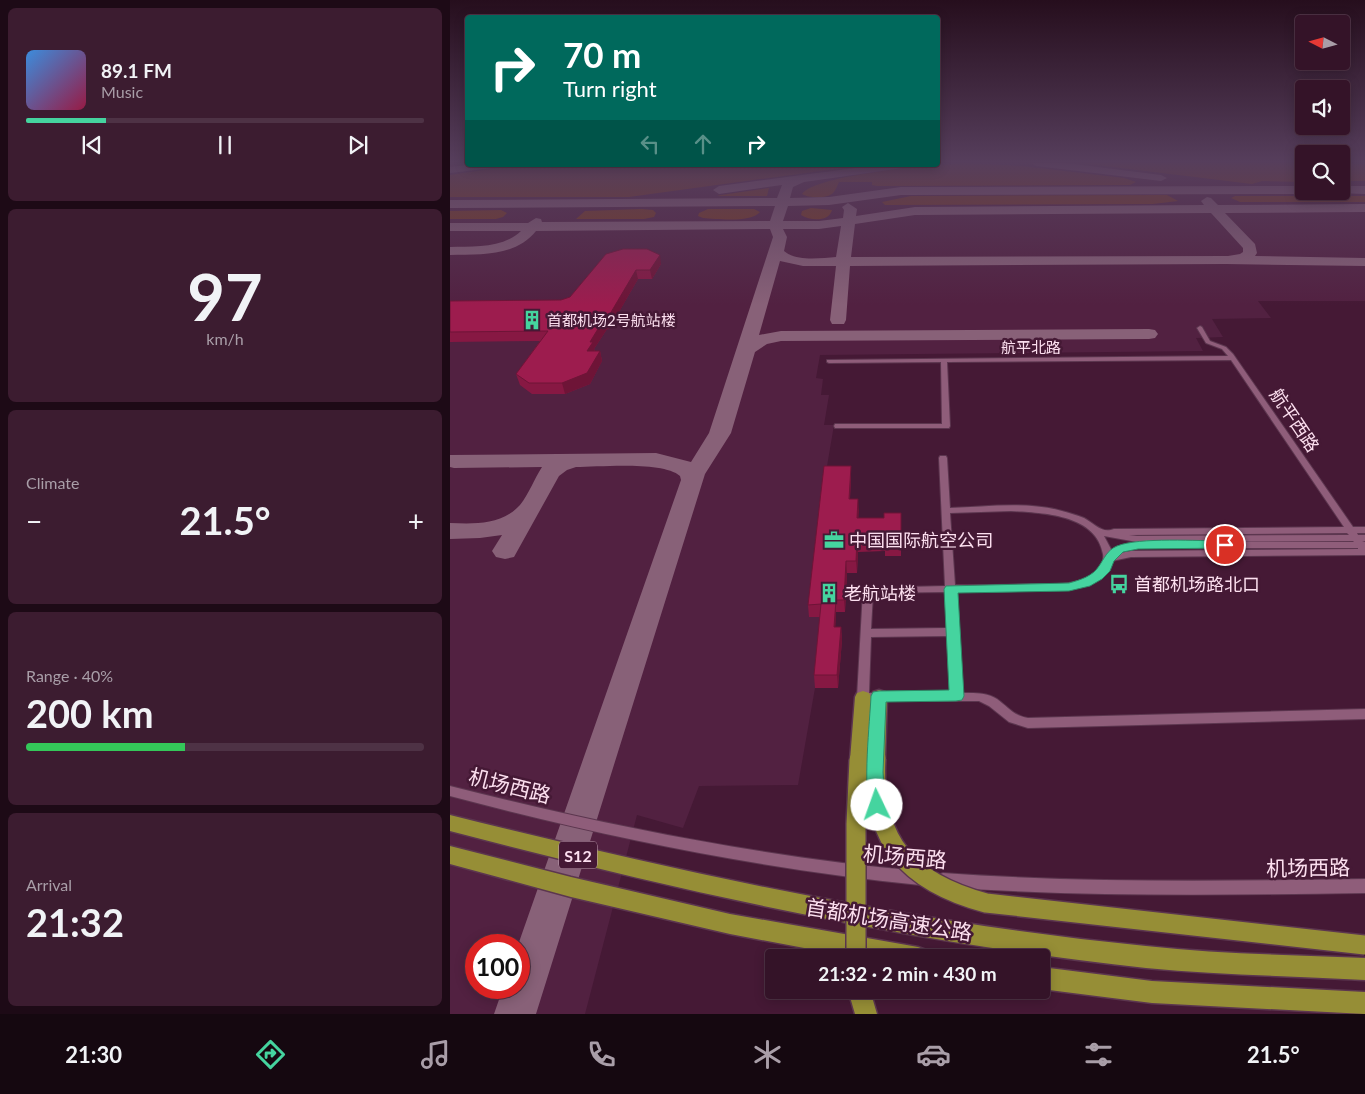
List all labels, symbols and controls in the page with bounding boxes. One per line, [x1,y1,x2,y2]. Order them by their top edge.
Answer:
north arrow [1295,15,1350,70]
map controls [1295,15,1350,200]
text: 70 m [563,33,641,75]
icon: right [480,35,545,100]
text: 89.1 FM [101,59,172,82]
text: Turn right [563,75,657,102]
button: sound [1295,80,1350,135]
text: Music [101,82,143,101]
icon: left [636,130,664,158]
icon: ahead [689,130,717,158]
icon: right [742,130,770,158]
icon: previous [78,131,106,159]
icon: pause [211,131,239,159]
icon: next [344,131,372,159]
button: search [1295,145,1350,200]
text: 97 [187,257,263,335]
building icon: 首都机场2号航站楼 [521,309,543,331]
place label: 首都机场2号航站楼 [547,311,676,329]
text: km/h [206,329,244,348]
street label: 航平北路 [1001,338,1061,356]
street label: 航平西路 [1266,384,1324,456]
text: Climate [26,473,79,492]
text: 21.5° [180,497,270,543]
text: − [26,504,42,538]
text: + [408,504,424,538]
pin [1204,524,1246,566]
office icon: 中国国际航空公司 [823,529,845,551]
place label: 中国国际航空公司 [849,529,993,551]
icon: arrive [1211,531,1239,559]
bus stop icon: 首都机场路北口 [1108,573,1130,595]
place label: 首都机场路北口 [1134,573,1260,595]
building icon: 老航站楼 [818,582,840,604]
place label: 老航站楼 [844,582,916,604]
text: Range · 40% [26,666,113,685]
text: 200 km [26,690,154,736]
street label: 机场西路 [466,763,554,807]
position arrow [850,778,902,830]
street label: 机场西路 [862,840,948,872]
road number: S12 [559,842,597,868]
street label: 机场西路 [1266,854,1350,880]
text: Arrival [26,875,72,894]
street label: 首都机场高速公路 [804,894,974,944]
text: 21:32 [26,899,124,945]
speed limit sign: 100 [465,934,530,999]
text: 21:32 · 2 min · 430 m [818,962,997,985]
icon: directions [253,1037,288,1072]
icon: music [418,1037,453,1072]
icon: phone [584,1037,619,1072]
icon: climate [750,1037,785,1072]
icon: car [916,1037,951,1072]
icon: filters [1081,1037,1116,1072]
text: 21:30 [65,1041,122,1068]
text: 21.5° [1247,1041,1300,1068]

